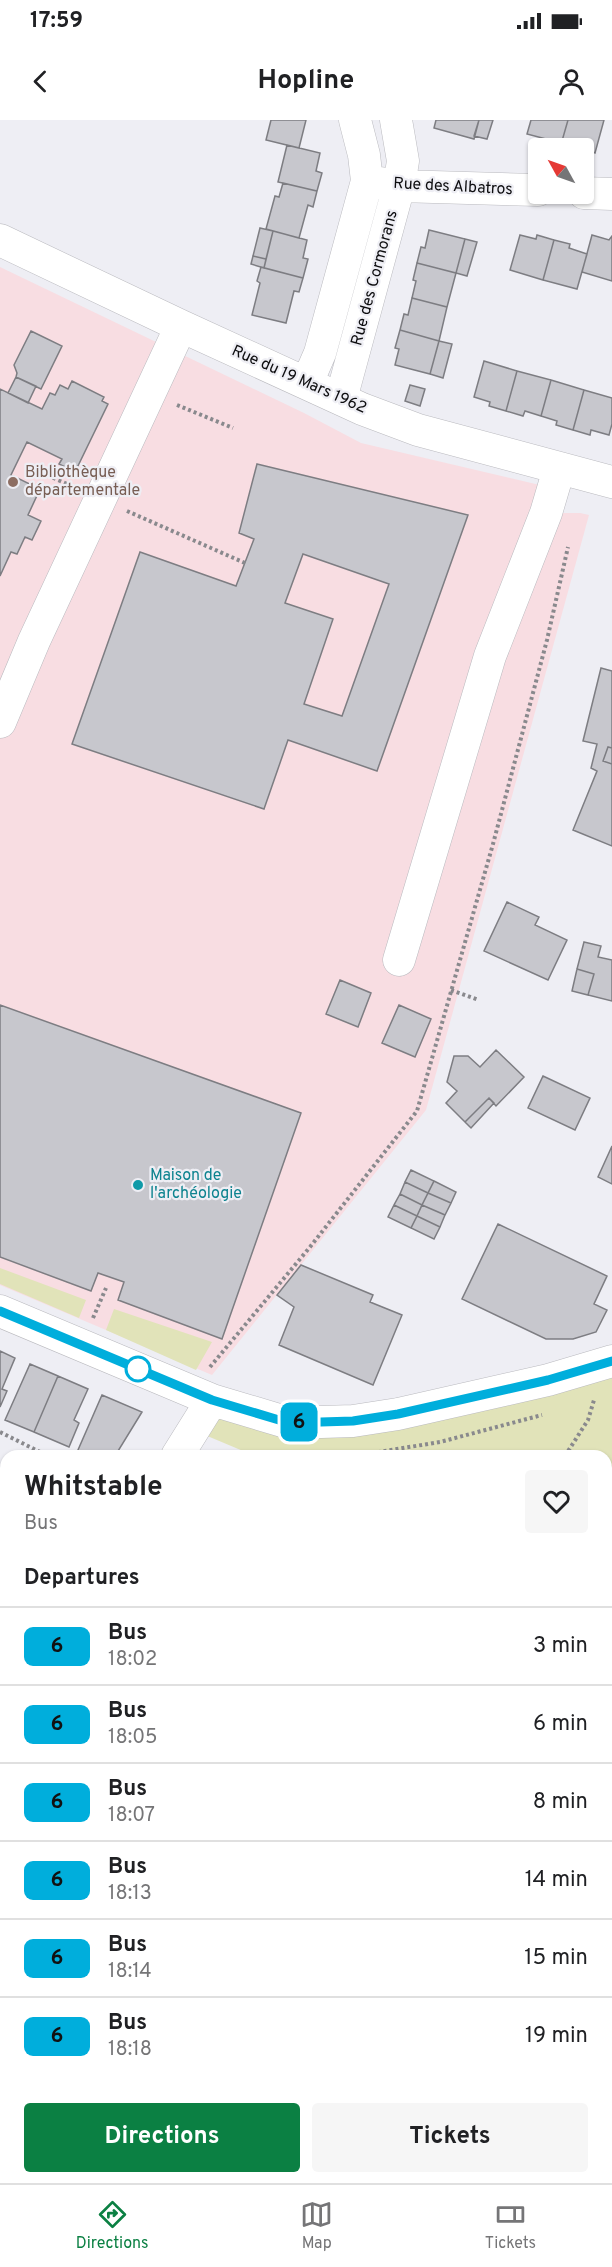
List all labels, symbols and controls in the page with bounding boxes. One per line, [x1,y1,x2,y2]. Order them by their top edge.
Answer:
text: 17:59 [30,8,83,35]
text: Hopline [258,64,354,98]
icon: back [24,65,57,98]
icon: person [555,65,588,98]
north arrow [528,138,594,204]
map controls [528,138,594,204]
street label: Rue des Albatros [393,174,513,200]
street label: Rue des Cormorans [347,208,403,348]
street label: Rue du 19 Mars 1962 [228,341,370,419]
place label: Bibliothèque départementale [25,463,140,501]
marker: Bibliothèque départementale [6,475,20,489]
place label: Maison de l'archéologie [150,1166,242,1204]
marker: Maison de l'archéologie [131,1178,145,1192]
unlabelled marker [125,1356,151,1382]
line badge: 6 [280,1402,318,1442]
text: 6 [293,1409,305,1436]
text: Whitstable [24,1470,163,1506]
button: heart [525,1470,588,1533]
text: Bus [24,1511,58,1537]
text: Departures [24,1565,140,1592]
text: Bus [108,1620,147,1647]
text: 6 [51,1633,63,1660]
text: 3 min [533,1633,588,1660]
text: 18:02 [108,1647,157,1673]
text: Bus [108,1698,147,1725]
text: 6 [51,1711,63,1738]
text: 6 min [533,1711,588,1738]
text: 18:05 [108,1725,157,1751]
text: Bus [108,1776,147,1803]
text: 6 [51,1789,63,1816]
text: 8 min [533,1789,588,1816]
text: 18:07 [108,1803,155,1829]
text: Bus [108,1854,147,1881]
text: 6 [51,1867,63,1894]
text: 14 min [525,1867,588,1894]
text: 18:13 [108,1881,152,1907]
text: Bus [108,1932,147,1959]
text: 6 [51,1945,63,1972]
text: 15 min [524,1945,588,1972]
text: 18:14 [108,1959,152,1985]
text: Bus [108,2010,147,2037]
text: 6 [51,2023,63,2050]
text: 19 min [525,2023,588,2050]
text: 18:18 [108,2037,152,2063]
button: Directions [24,2103,300,2172]
button: Tickets [312,2103,588,2172]
tab: Directions [76,2198,149,2254]
tab: Map [300,2198,333,2254]
tab: Tickets [485,2198,536,2254]

